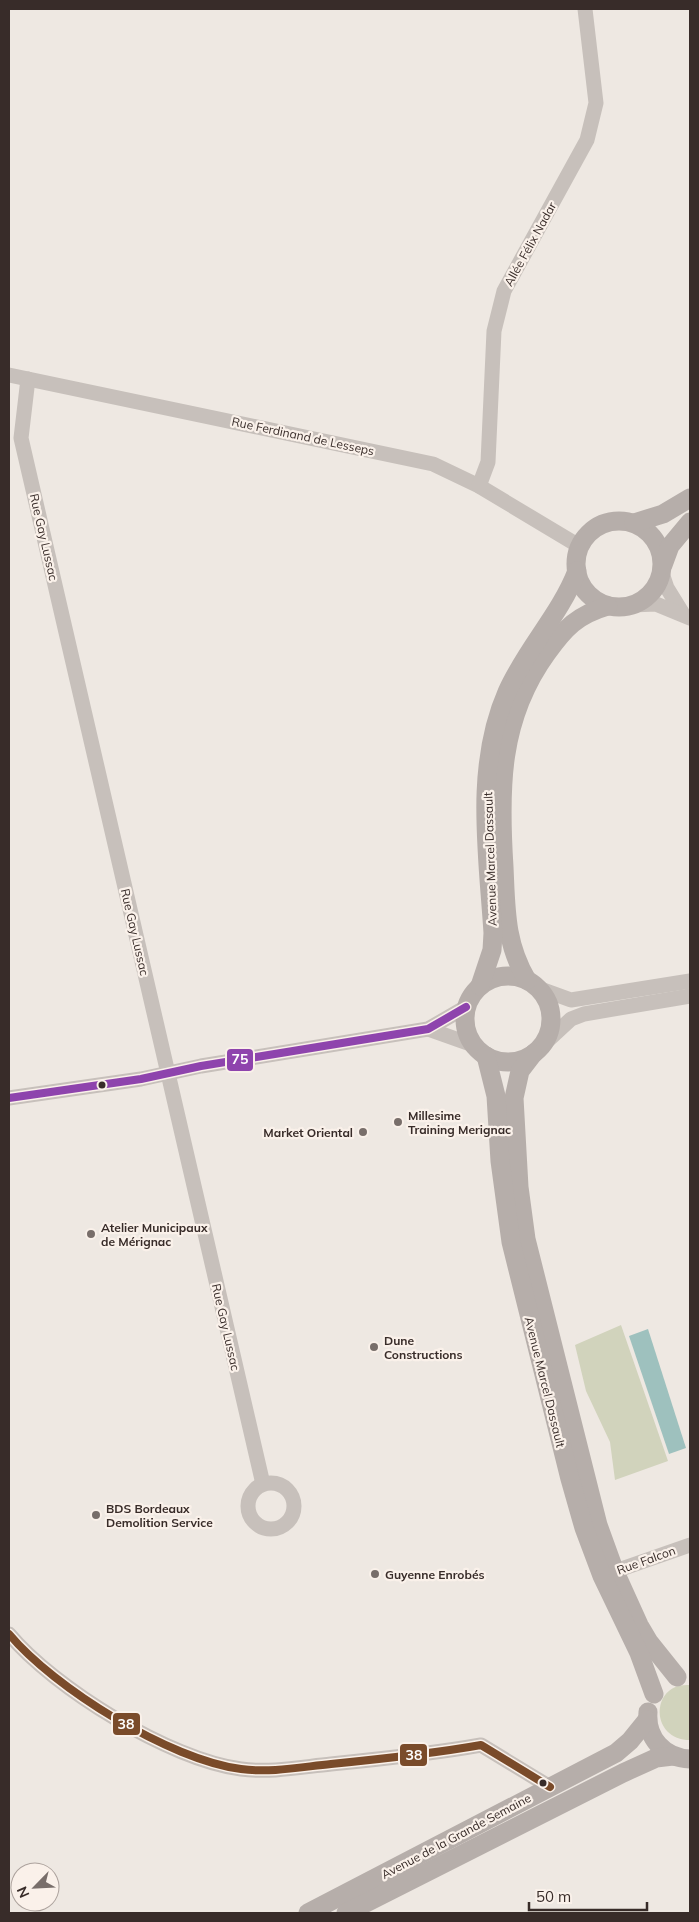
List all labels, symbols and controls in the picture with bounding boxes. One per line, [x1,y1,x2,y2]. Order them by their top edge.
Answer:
street label: Allée Félix Nadar [501,199,560,289]
street label: Rue Ferdinand de Lesseps [230,414,376,458]
street label: Rue Gay Lussac [27,492,61,582]
street label: Avenue Marcel Dassault [480,792,500,926]
street label: Rue Gay Lussac [118,887,152,977]
line badge: 75 [226,1048,254,1072]
text: 75 [232,1050,248,1068]
unlabelled marker [97,1080,107,1090]
place label: Millesime Training Merignac [408,1108,511,1137]
marker: Millesime Training Merignac [392,1116,404,1128]
place label: Market Oriental [263,1125,353,1140]
marker: Market Oriental [357,1126,369,1138]
place label: Atelier Municipaux de Mérignac [101,1220,208,1249]
marker: Atelier Municipaux de Mérignac [85,1228,97,1240]
street label: Rue Gay Lussac [209,1282,243,1372]
street label: Avenue Marcel Dassault [521,1315,569,1449]
place label: Dune Constructions [384,1333,463,1362]
marker: Dune Constructions [368,1341,380,1353]
place label: BDS Bordeaux Demolition Service [106,1501,213,1530]
marker: BDS Bordeaux Demolition Service [90,1509,102,1521]
street label: Rue Falcon [615,1542,677,1578]
place label: Guyenne Enrobés [385,1567,484,1582]
marker: Guyenne Enrobés [369,1568,381,1580]
line badge: 38 [112,1712,141,1736]
text: 38 [118,1715,134,1733]
line badge: 38 [399,1743,428,1767]
text: 38 [406,1746,422,1764]
unlabelled marker [538,1778,548,1788]
street label: Avenue de la Grande Semaine [379,1790,533,1882]
north arrow [10,1862,60,1912]
scale bar [529,1880,646,1912]
text: N [13,1884,33,1901]
text: 50 m [536,1887,571,1906]

